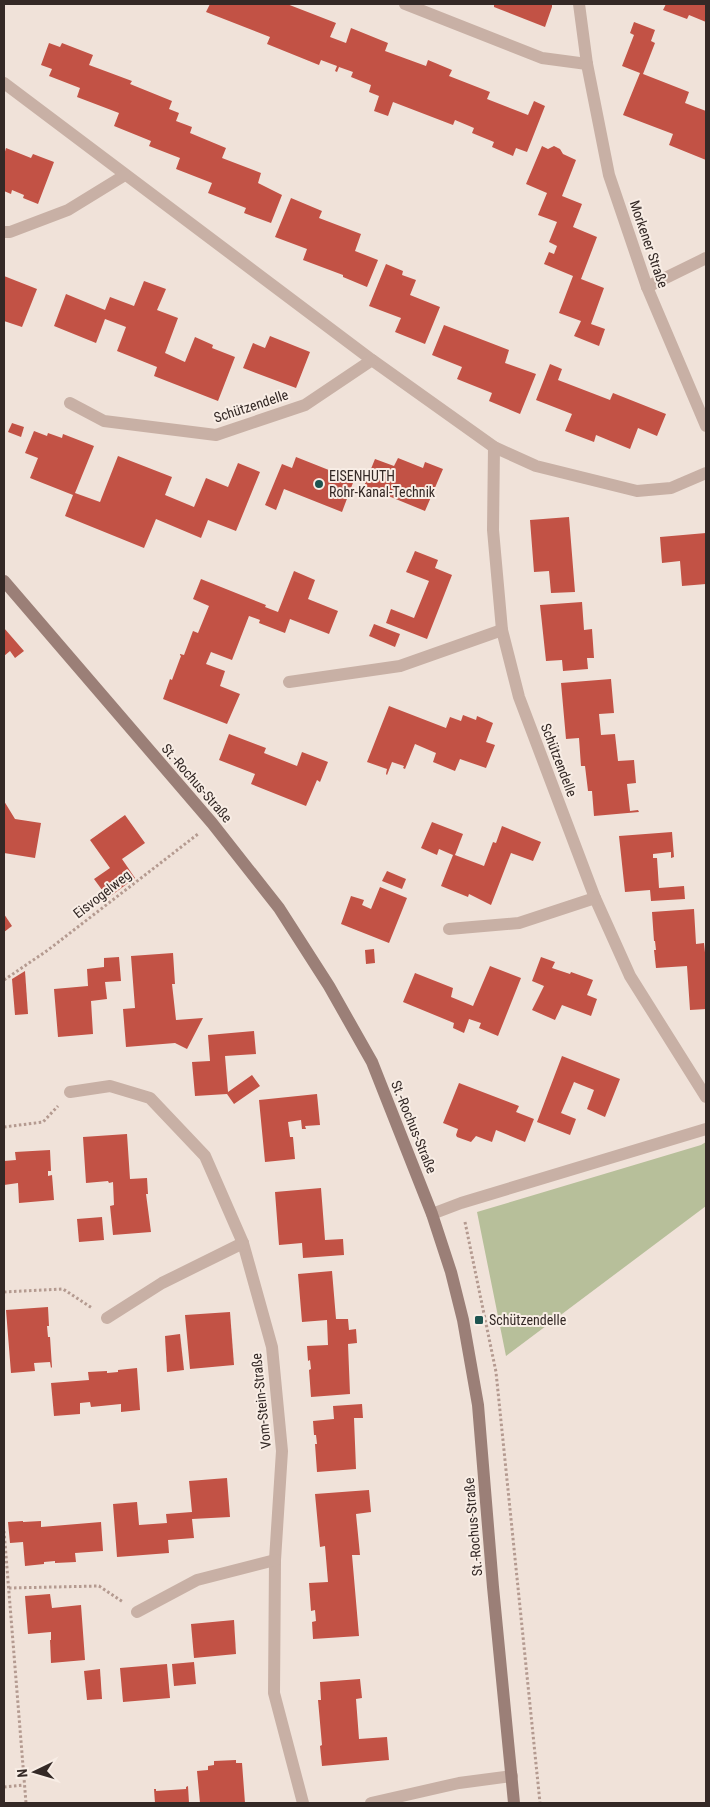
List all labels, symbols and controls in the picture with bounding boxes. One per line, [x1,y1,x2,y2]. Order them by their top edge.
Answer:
street label: Morkener Straße [627,198,672,290]
street label: Schützendelle [212,386,291,426]
place label: EISENHUTH Rohr-Kanal-Technik [329,468,436,500]
marker: EISENHUTH Rohr-Kanal-Technik [313,478,325,490]
street label: Schützendelle [538,721,580,799]
street label: St.-Rochus-Straße [159,740,236,826]
street label: Eisvogelweg [70,867,134,921]
street label: St.-Rochus-Straße [388,1078,440,1176]
place label: Schützendelle [489,1312,567,1328]
marker: Schützendelle [473,1314,485,1326]
street label: Vom-Stein-Straße [248,1352,274,1450]
street label: St.-Rochus-Straße [461,1477,485,1577]
north arrow [10,1747,60,1797]
text: N [14,1768,30,1778]

